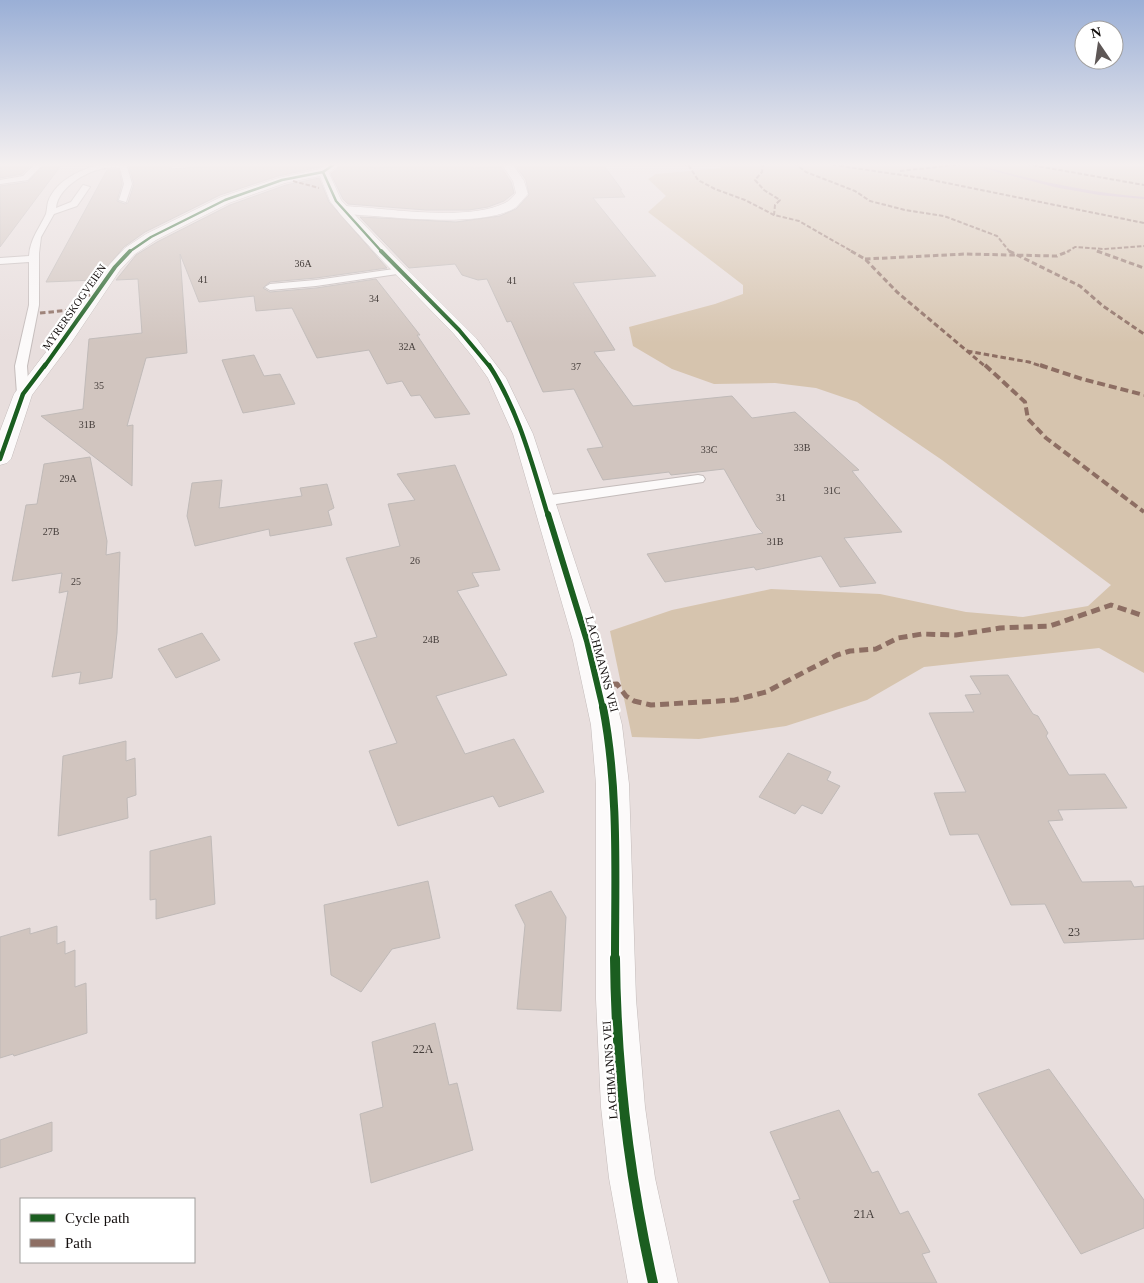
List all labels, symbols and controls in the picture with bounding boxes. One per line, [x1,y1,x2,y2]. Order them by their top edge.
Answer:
north arrow [1074,20,1124,70]
text: N [1090,24,1103,41]
house number: 36A [294,258,312,269]
street label: MYRERSKOGVEIEN [40,262,108,352]
house number: 41 [198,274,208,285]
house number: 41 [507,275,517,286]
house number: 34 [369,293,379,304]
house number: 32A [398,341,416,352]
house number: 37 [571,361,581,372]
house number: 35 [94,380,104,391]
house number: 31B [79,419,96,430]
house number: 33B [794,442,811,453]
house number: 33C [701,444,718,455]
house number: 29A [59,473,77,484]
house number: 31C [824,485,841,496]
house number: 31 [776,492,786,503]
house number: 27B [43,526,60,537]
house number: 31B [767,536,784,547]
house number: 26 [410,555,420,566]
house number: 25 [71,576,81,587]
street label: LACHMANNS VEI [582,614,622,714]
house number: 24B [423,634,440,645]
house number: 23 [1068,925,1080,939]
street label: LACHMANNS VEI [600,1020,620,1120]
house number: 22A [413,1042,434,1056]
legend [20,1198,195,1263]
house number: 21A [854,1207,875,1221]
text: Cycle path [65,1210,130,1226]
text: Path [65,1235,92,1251]

